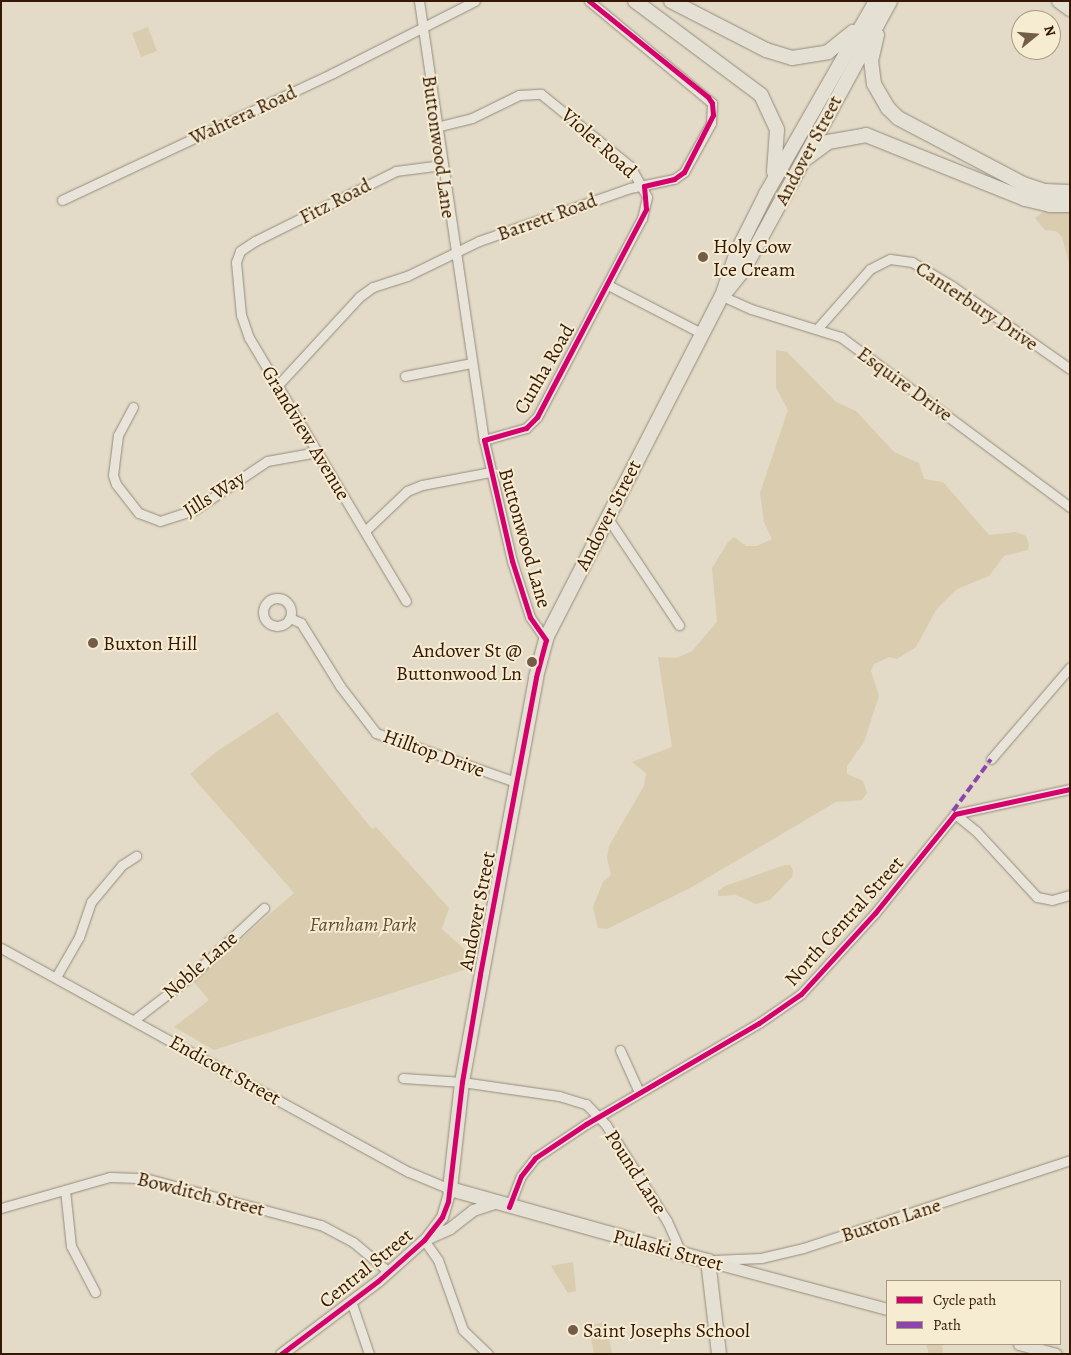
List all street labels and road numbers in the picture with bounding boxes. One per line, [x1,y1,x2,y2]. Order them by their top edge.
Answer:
street label: Buttonwood Lane [417,74,461,220]
street label: Wahtera Road [186,80,300,150]
street label: Andover Street [769,91,847,209]
street label: Violet Road [556,103,642,183]
street label: Fitz Road [295,173,375,229]
street label: Barrett Road [494,188,600,246]
street label: Canterbury Drive [911,256,1043,356]
street label: Cunha Road [509,320,579,418]
street label: Esquire Drive [853,341,957,427]
street label: Grandview Avenue [256,361,356,505]
street label: Andover Street [570,456,646,574]
street label: Buttonwood Lane [494,465,556,611]
street label: Jills Way [179,466,249,522]
street label: Hilltop Drive [380,724,488,782]
street label: Andover Street [454,849,500,973]
street label: North Central Street [779,851,909,991]
street label: Noble Lane [158,926,242,1004]
street label: Endicott Street [165,1030,285,1110]
street label: Pound Lane [600,1125,672,1219]
street label: Bowditch Street [135,1167,267,1221]
street label: Buxton Lane [838,1193,944,1247]
street label: Central Street [314,1223,418,1313]
street label: Pulaski Street [610,1224,726,1276]

